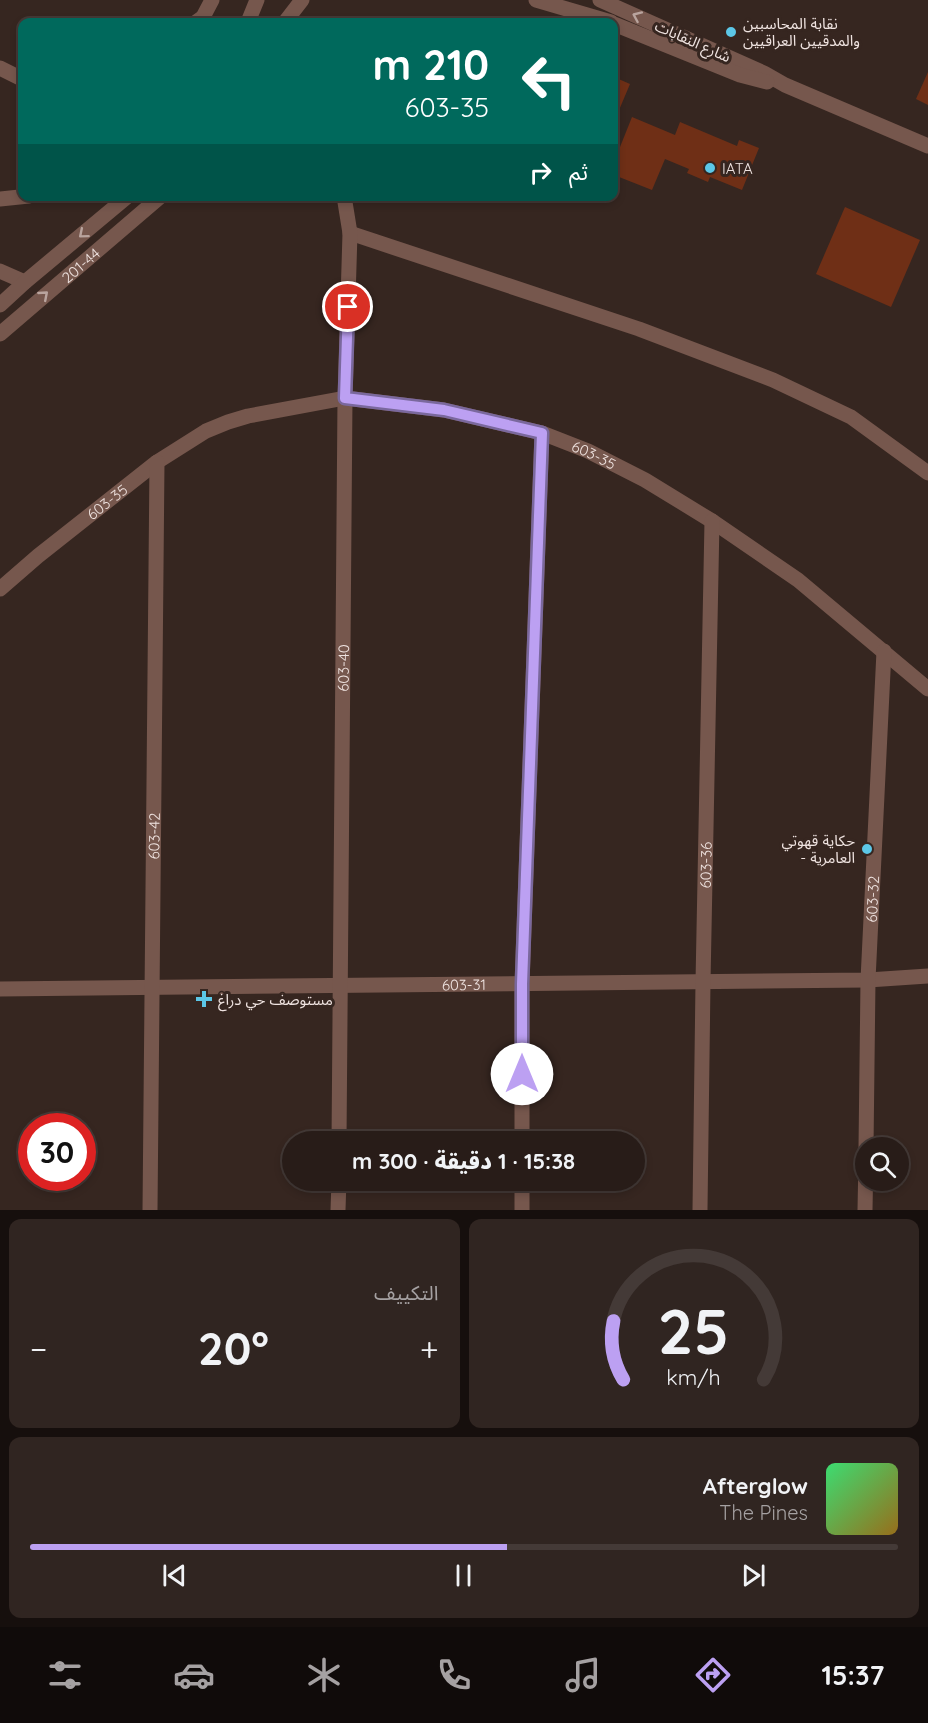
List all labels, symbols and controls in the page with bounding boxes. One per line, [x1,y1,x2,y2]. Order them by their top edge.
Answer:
one-way arrow [632,12,643,24]
place label: نقابة المحاسبين والمدقيين العراقيين [743,14,860,50]
street label: شارع النقابات [651,16,734,69]
marker: نقابة المحاسبين والمدقيين العراقيين [724,25,738,39]
text: 210 m [372,38,489,91]
icon: left [510,42,588,120]
text: 603-35 [405,90,489,124]
icon: right [524,156,557,189]
text: ثم [569,158,588,186]
place label: IATA [722,159,753,178]
marker: IATA [703,161,717,175]
one-way arrow [79,227,90,238]
street label: 201-44 [57,243,104,287]
pin [322,281,373,332]
icon: arrive [331,290,364,323]
one-way arrow [37,291,48,302]
street label: 603-35 [569,436,619,473]
street label: 603-35 [83,480,131,524]
street label: 603-40 [333,644,353,692]
street label: 603-42 [144,812,163,860]
place label: حكاية قهوتي - العامرية [781,831,855,867]
street label: 603-36 [695,842,715,889]
marker: حكاية قهوتي - العامرية [860,842,874,856]
street label: 603-32 [861,875,883,923]
street label: 603-31 [442,974,486,994]
marker: مستوصف حي دراغ [195,990,213,1008]
place label: مستوصف حي دراغ [218,990,333,1012]
position arrow [490,1042,554,1106]
speed limit sign: 30 [18,1113,96,1191]
map controls [855,1137,909,1191]
button: search [855,1137,909,1191]
text: 15:38 · 1 دقيقة · 300 m [352,1147,575,1175]
text: التكييف [374,1280,439,1305]
text: 25 [658,1292,729,1370]
text: 20° [198,1320,269,1376]
text: − [30,1328,47,1369]
text: + [420,1328,438,1369]
text: km/h [667,1365,721,1391]
text: Afterglow [703,1472,808,1500]
text: The Pines [719,1500,808,1525]
icon: previous [158,1559,191,1592]
icon: pause [447,1559,480,1592]
icon: next [737,1559,770,1592]
icon: filters [44,1654,86,1696]
icon: car [173,1654,215,1696]
icon: climate [303,1654,345,1696]
icon: phone [433,1654,475,1696]
icon: music [562,1654,604,1696]
icon: directions [692,1654,734,1696]
text: 15:37 [821,1658,884,1692]

